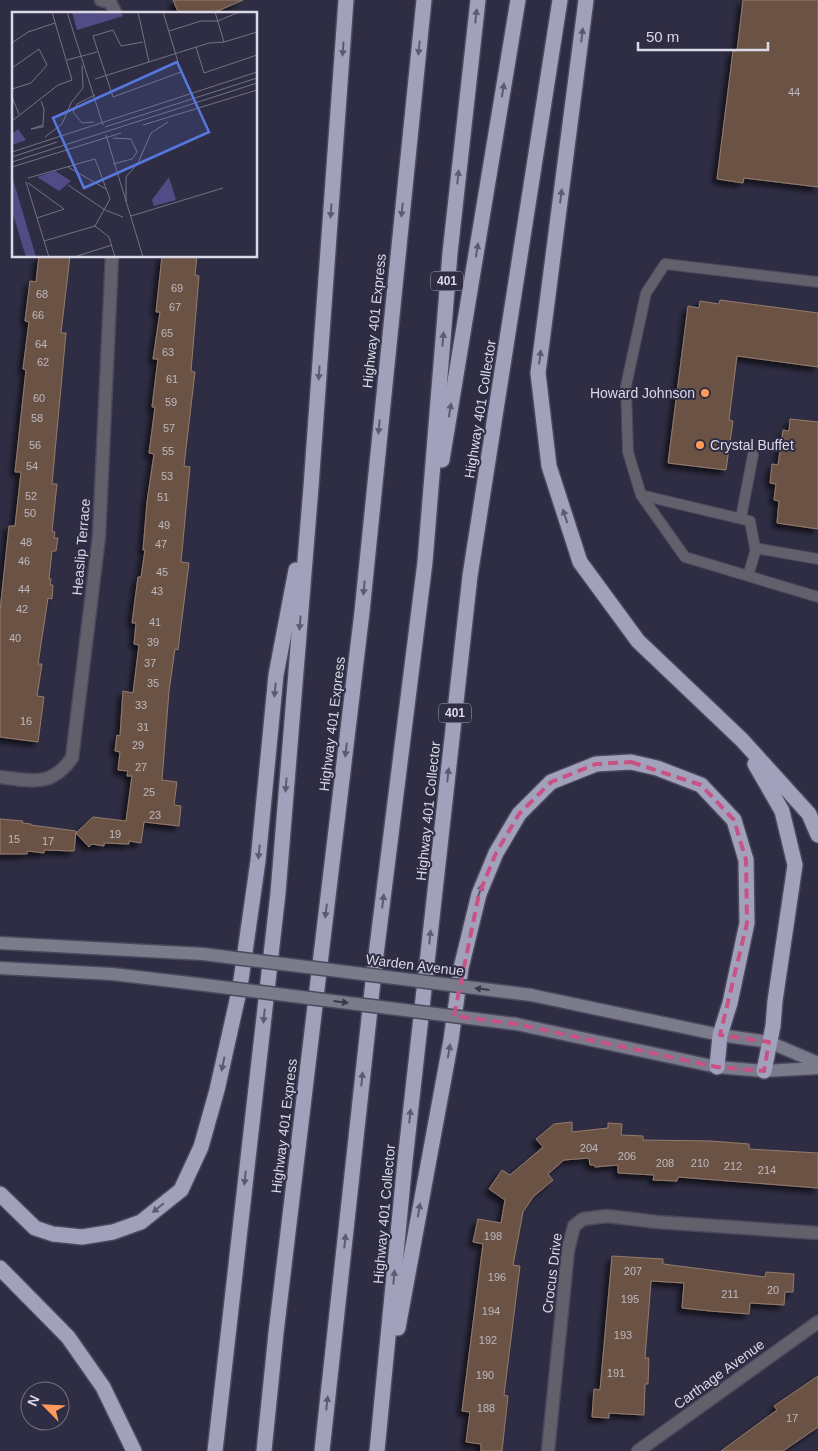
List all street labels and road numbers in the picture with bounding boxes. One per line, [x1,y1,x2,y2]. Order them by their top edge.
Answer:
street label: Highway 401 Express [359,253,389,389]
road number: 401 [431,272,463,290]
street label: Highway 401 Collector [461,338,499,479]
street label: Heaslip Terrace [69,498,93,596]
street label: Highway 401 Express [316,656,348,792]
road number: 401 [439,704,471,722]
street label: Highway 401 Collector [413,740,443,881]
street label: Warden Avenue [365,951,465,979]
street label: Highway 401 Express [268,1058,300,1194]
street label: Highway 401 Collector [370,1143,398,1284]
street label: Crocus Drive [539,1232,565,1314]
street label: Carthage Avenue [671,1336,768,1412]

